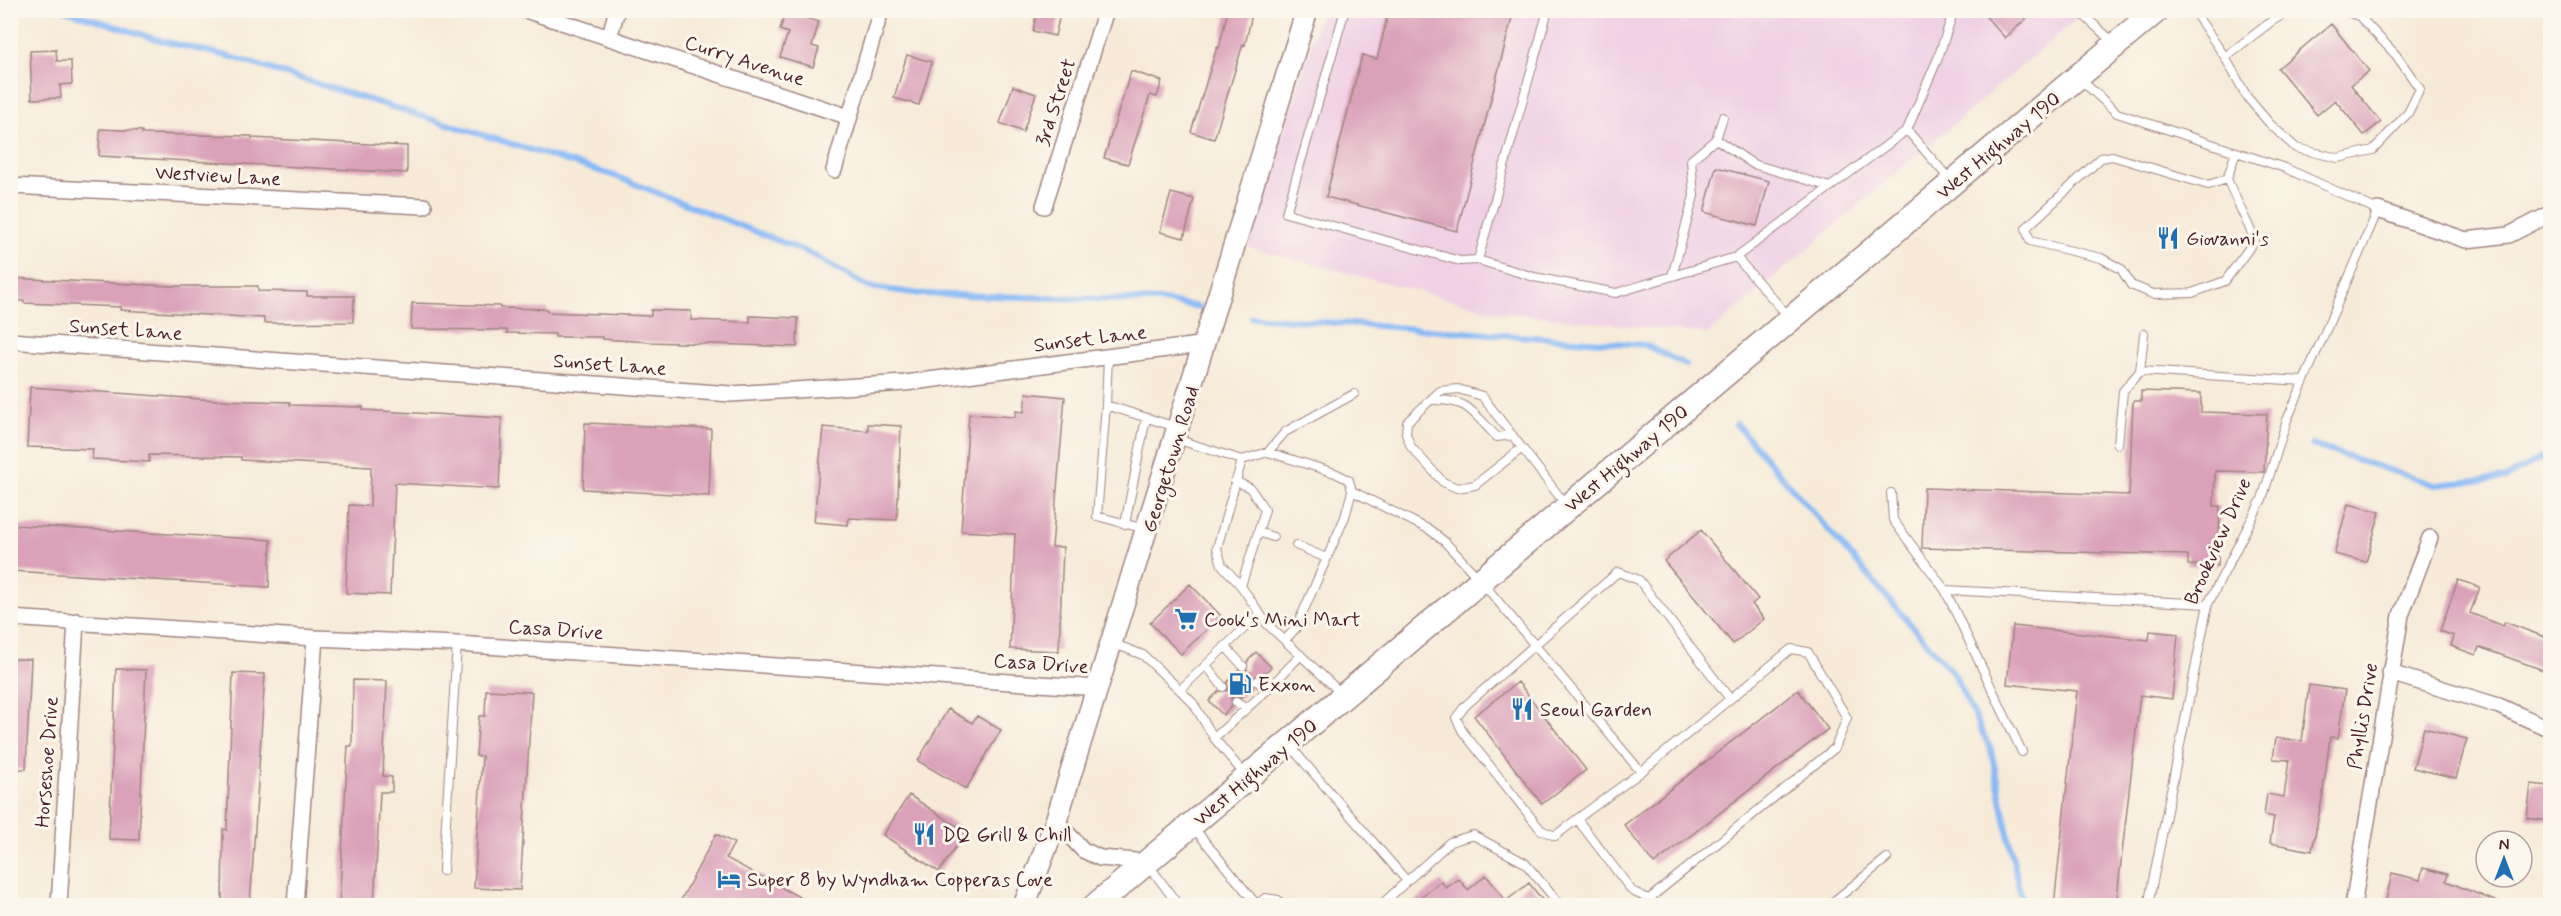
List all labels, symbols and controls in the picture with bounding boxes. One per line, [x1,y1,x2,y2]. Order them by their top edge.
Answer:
street label: Curry Avenue [681,29,808,94]
street label: 3rd Street [1030,55,1083,150]
street label: West Highway 190 [1931,86,2068,208]
street label: Westview Lane [154,160,282,193]
restaurant icon: Giovanni's [2155,225,2181,251]
place label: Giovanni's [2186,226,2269,253]
street label: Sunset Lane [68,313,184,348]
street label: Sunset Lane [1032,319,1148,360]
street label: Sunset Lane [552,348,668,383]
street label: Georgetown Road [1136,383,1208,536]
street label: West Highway 190 [1559,399,1696,521]
street label: Brookview Drive [2178,474,2258,609]
supermarket icon: Cook's Mini Mart [1173,606,1199,632]
place label: Cook's Mini Mart [1204,607,1360,634]
street label: Casa Drive [507,614,604,647]
street label: Casa Drive [992,648,1089,681]
street label: Phyllis Drive [2342,661,2385,771]
fuel station icon: Exxon [1227,671,1253,697]
place label: Exxon [1258,672,1315,699]
street label: Horseshoe Drive [29,695,66,829]
restaurant icon: Seoul Garden [1509,696,1535,722]
place label: Seoul Garden [1540,697,1652,724]
street label: West Highway 190 [1188,713,1325,835]
restaurant icon: DQ Grill & Chill [911,821,937,847]
place label: DQ Grill & Chill [942,822,1072,849]
north arrow [2474,829,2534,889]
text: N [2499,835,2509,856]
hotel icon: Super 8 by Wyndham Copperas Cove [716,866,742,892]
place label: Super 8 by Wyndham Copperas Cove [747,867,1053,894]

